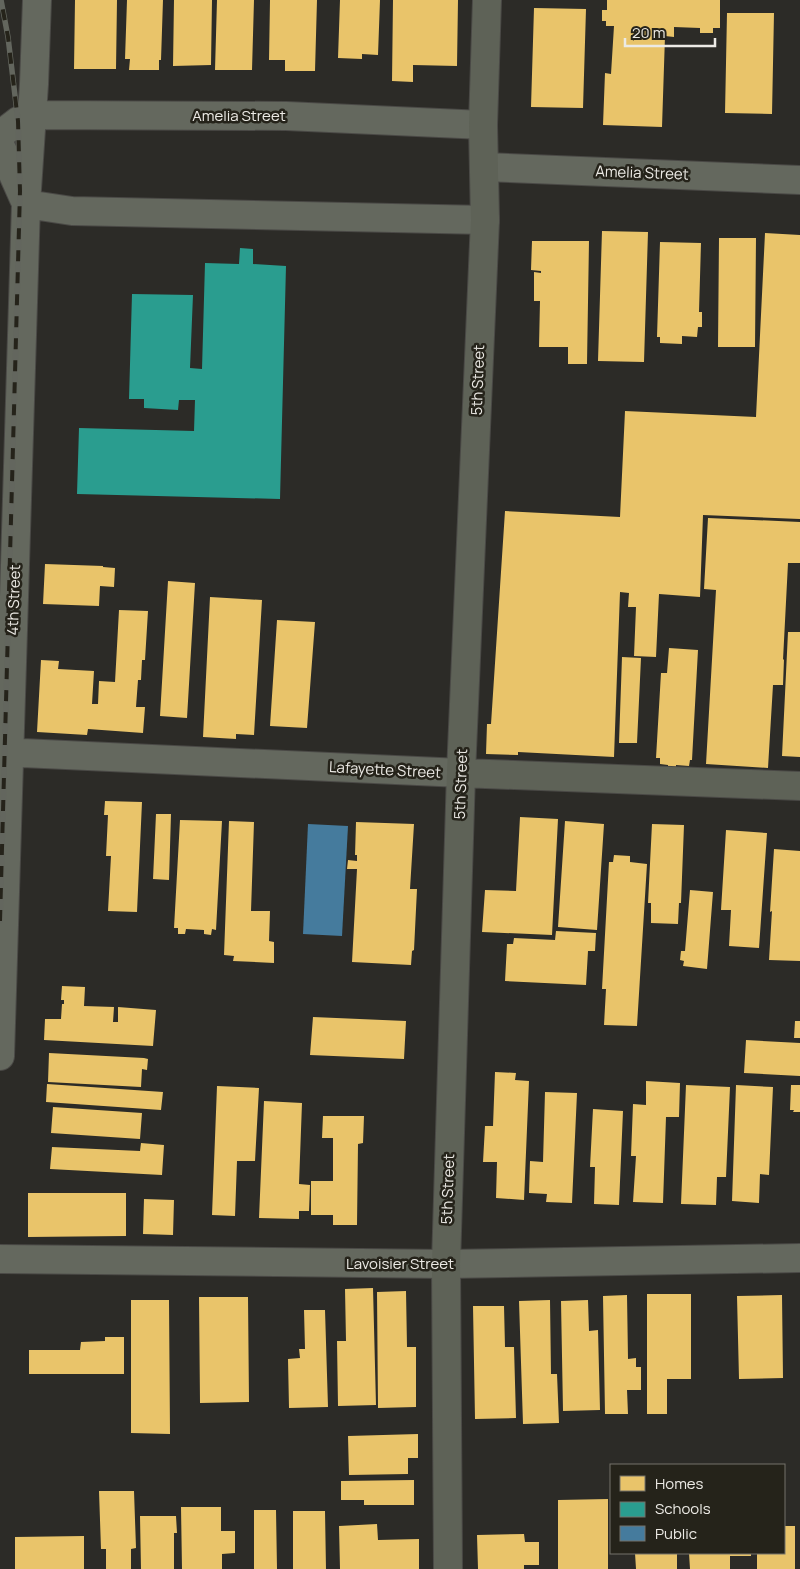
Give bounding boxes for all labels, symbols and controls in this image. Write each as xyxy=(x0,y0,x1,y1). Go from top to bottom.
scale bar xyxy=(625,15,715,47)
text: 20 m xyxy=(632,22,665,43)
street label: Amelia Street xyxy=(192,105,286,126)
street label: Amelia Street xyxy=(595,160,689,185)
street label: 5th Street xyxy=(466,344,489,416)
street label: 4th Street xyxy=(2,564,25,636)
street label: 5th Street xyxy=(449,748,472,820)
street label: Lafayette Street xyxy=(328,756,442,783)
street label: 5th Street xyxy=(436,1153,459,1225)
street label: Lavoisier Street xyxy=(346,1253,454,1274)
legend xyxy=(610,1464,785,1554)
text: Homes xyxy=(655,1473,704,1494)
text: Schools xyxy=(655,1498,711,1519)
text: Public xyxy=(655,1523,697,1544)

